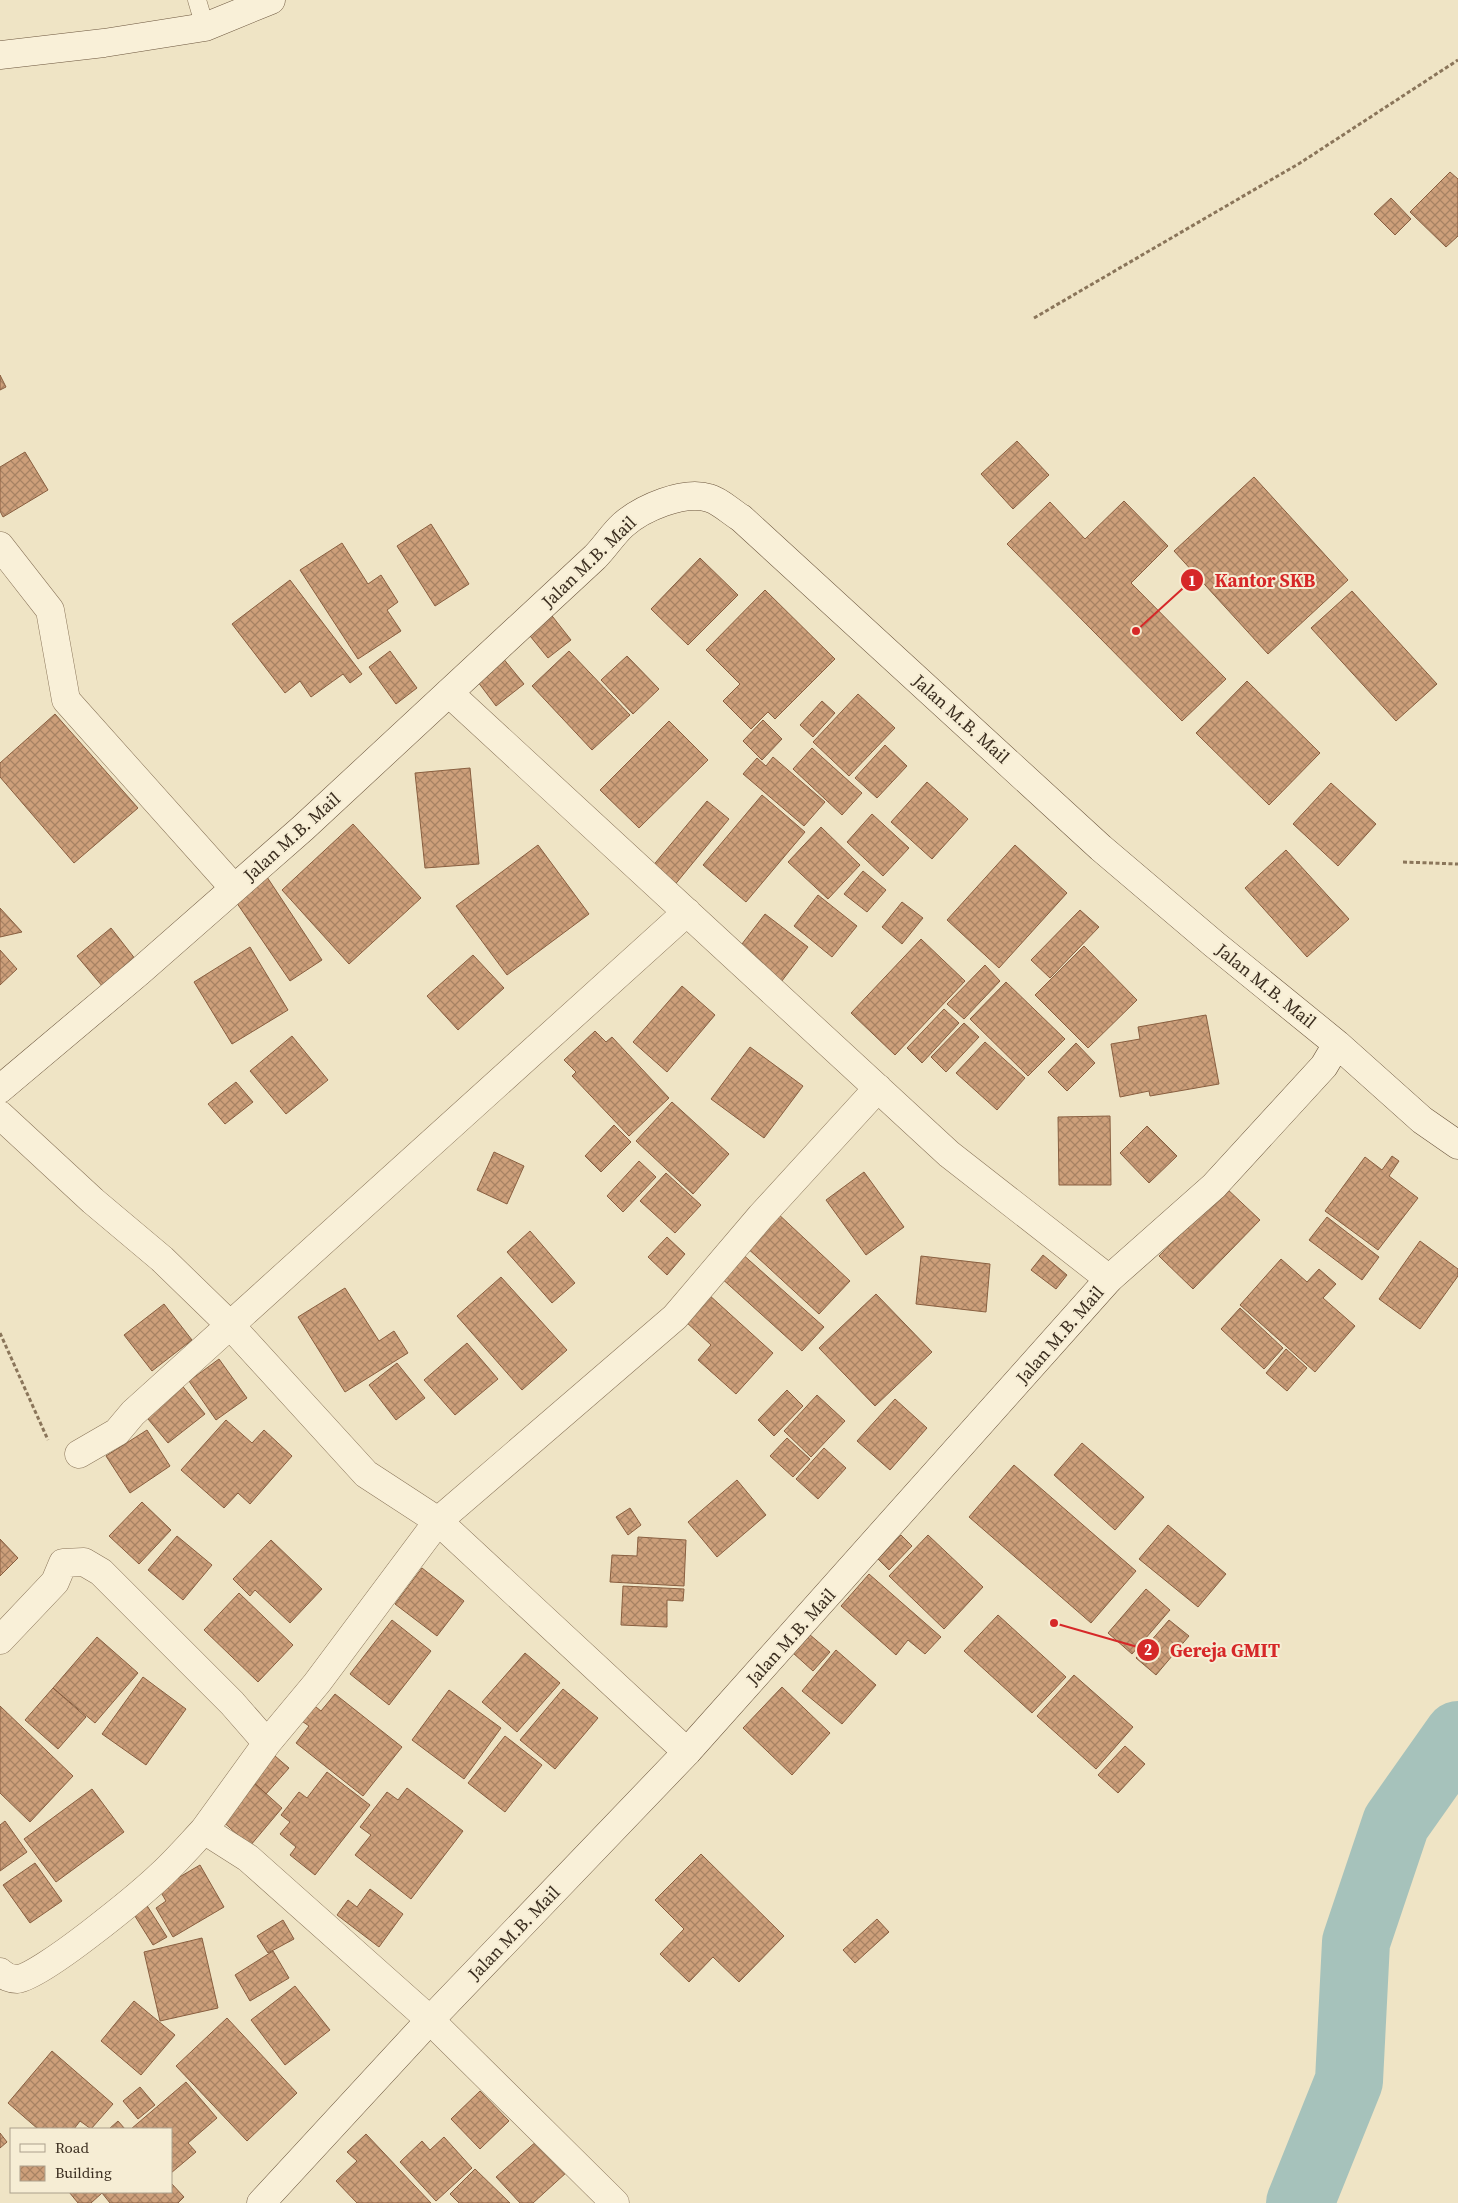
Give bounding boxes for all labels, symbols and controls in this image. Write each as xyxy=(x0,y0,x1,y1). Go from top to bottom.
street label: Jalan M.B. Mail xyxy=(535,510,641,614)
callout: Kantor SKB xyxy=(1180,563,1326,597)
text: Kantor SKB xyxy=(1215,567,1315,593)
text: 1 xyxy=(1188,570,1196,591)
street label: Jalan M.B. Mail xyxy=(907,668,1015,769)
street label: Jalan M.B. Mail xyxy=(237,786,346,888)
street label: Jalan M.B. Mail xyxy=(1210,937,1322,1034)
street label: Jalan M.B. Mail xyxy=(1009,1280,1109,1390)
street label: Jalan M.B. Mail xyxy=(740,1583,841,1691)
callout: Gereja GMIT xyxy=(1135,1633,1290,1667)
text: Gereja GMIT xyxy=(1170,1637,1280,1663)
text: 2 xyxy=(1144,1639,1152,1660)
street label: Jalan M.B. Mail xyxy=(461,1880,565,1986)
legend xyxy=(10,2128,172,2193)
text: Road xyxy=(55,2137,89,2158)
text: Building xyxy=(55,2162,112,2183)

